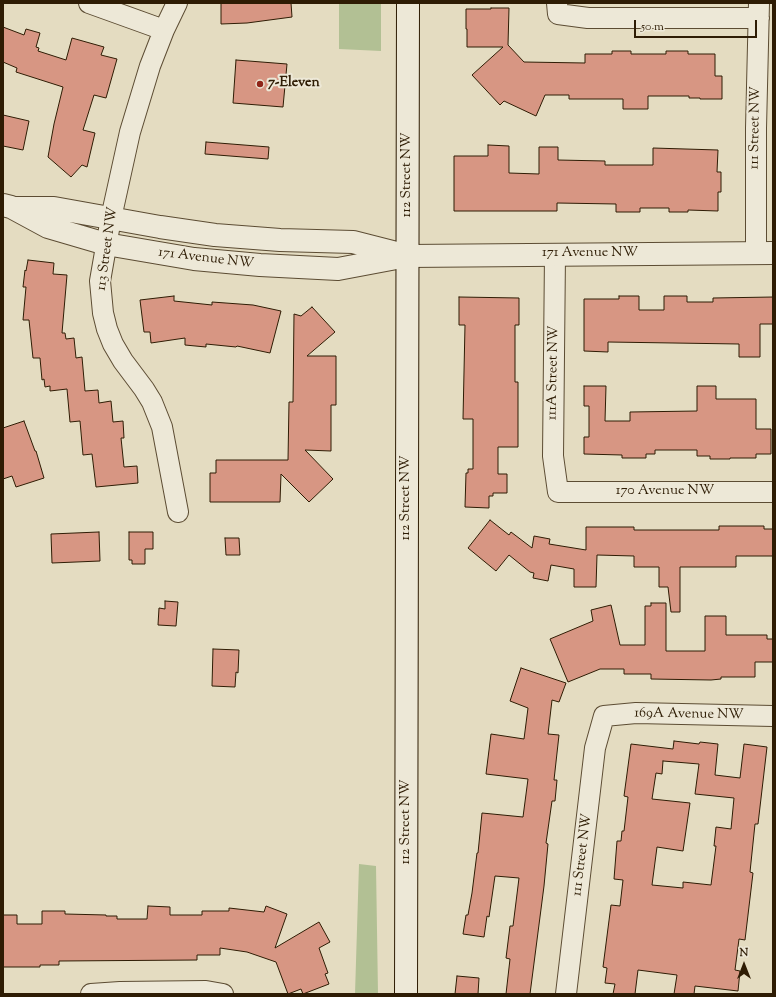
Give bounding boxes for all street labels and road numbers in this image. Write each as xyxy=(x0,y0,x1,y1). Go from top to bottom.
street label: 111 Street NW xyxy=(747,86,765,170)
street label: 112 Street NW xyxy=(400,133,416,217)
street label: 113 Street NW xyxy=(94,206,122,292)
street label: 171 Avenue NW xyxy=(157,245,255,273)
street label: 171 Avenue NW xyxy=(542,246,638,262)
street label: 111A Street NW xyxy=(545,326,563,420)
street label: 112 Street NW xyxy=(399,456,415,540)
street label: 170 Avenue NW xyxy=(616,484,714,500)
street label: 169A Avenue NW xyxy=(634,706,744,724)
street label: 112 Street NW xyxy=(399,780,415,864)
street label: 111 Street NW xyxy=(570,813,596,897)

